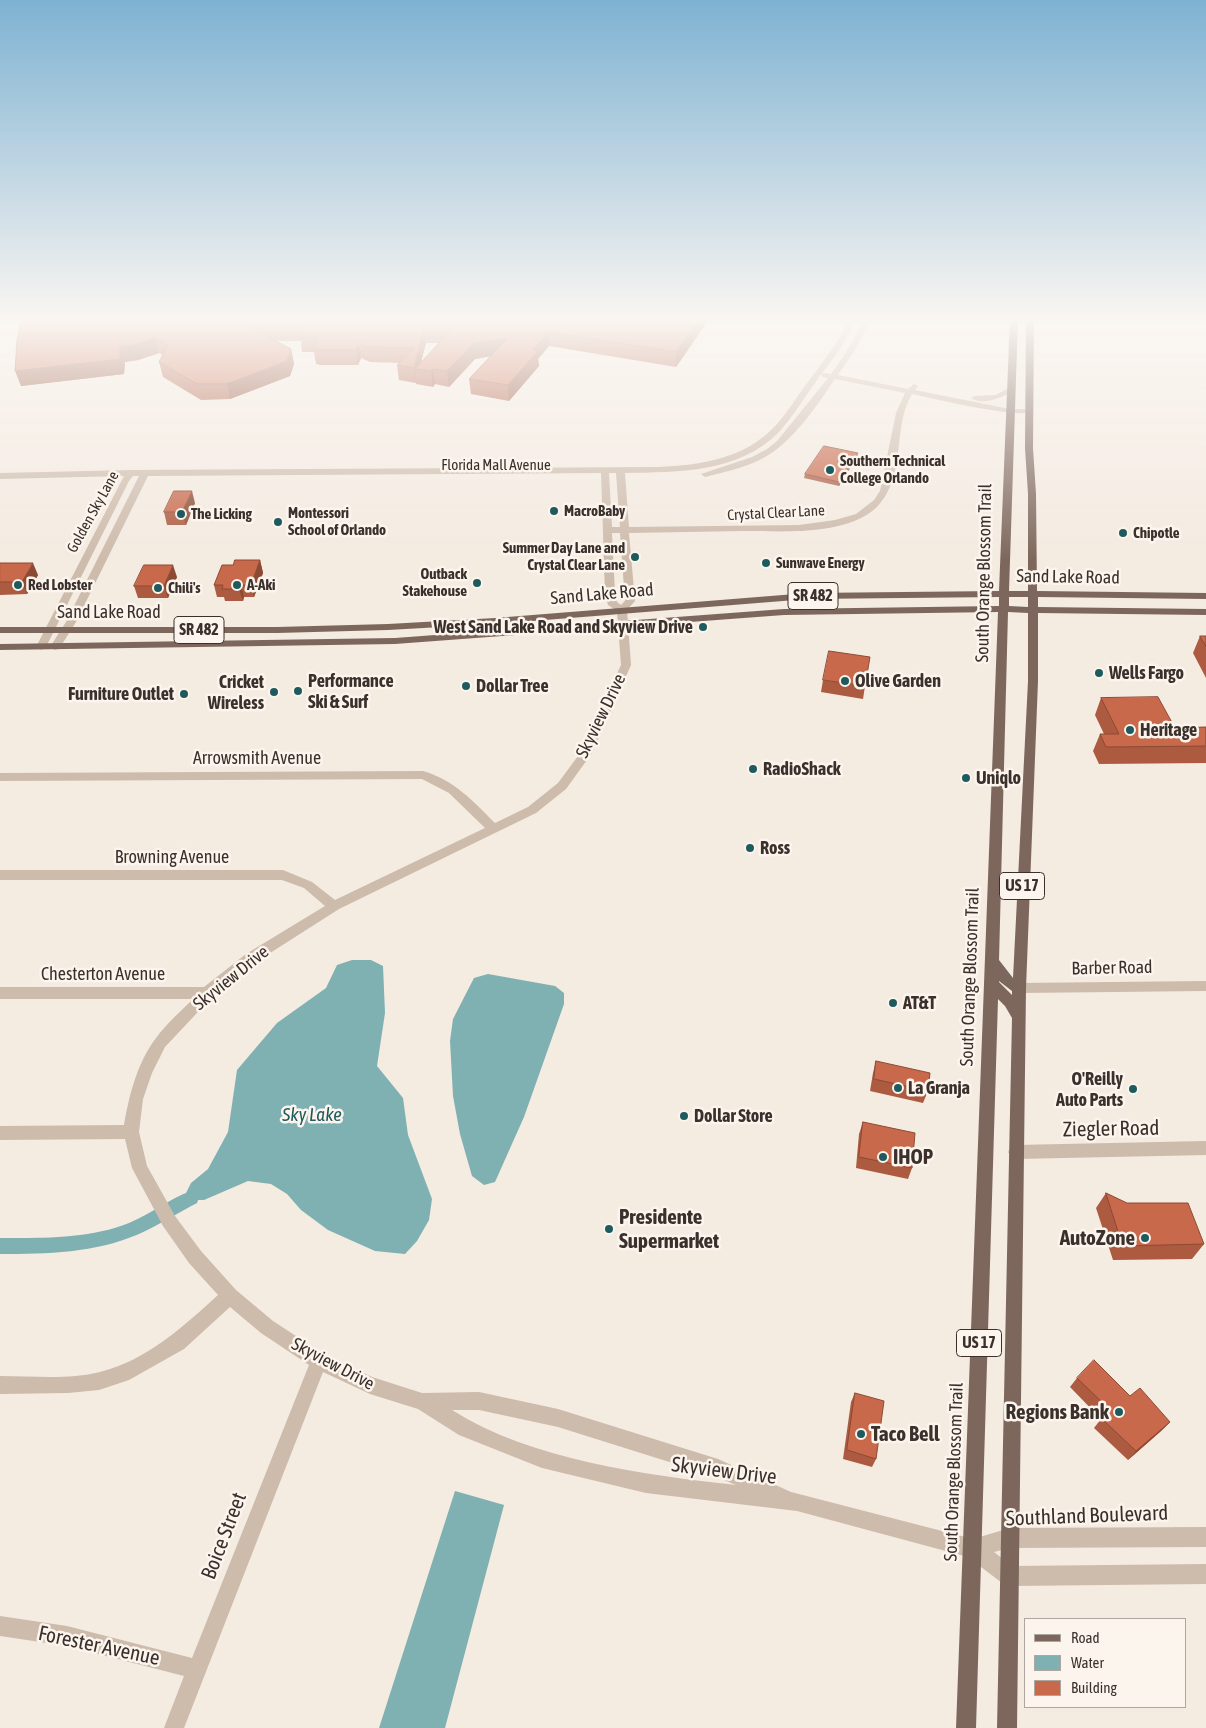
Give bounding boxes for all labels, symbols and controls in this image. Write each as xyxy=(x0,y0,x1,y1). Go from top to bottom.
place label: Southern Technical College Orlando xyxy=(840,452,945,487)
street label: Florida Mall Avenue xyxy=(441,456,551,474)
marker: Southern Technical College Orlando xyxy=(824,464,836,476)
street label: Golden Sky Lane xyxy=(63,468,123,556)
street label: South Orange Blossom Trail xyxy=(972,483,996,663)
street label: Crystal Clear Lane xyxy=(727,501,825,525)
place label: MacroBaby xyxy=(564,502,625,520)
place label: Montessori School of Orlando xyxy=(288,504,386,539)
place label: The Licking xyxy=(191,505,252,523)
marker: MacroBaby xyxy=(548,505,560,517)
marker: The Licking xyxy=(175,508,187,520)
marker: Montessori School of Orlando xyxy=(272,516,284,528)
place label: Chipotle xyxy=(1133,524,1180,542)
marker: Chipotle xyxy=(1117,527,1129,539)
place label: Summer Day Lane and Crystal Clear Lane xyxy=(503,539,625,574)
marker: Summer Day Lane and Crystal Clear Lane xyxy=(629,551,641,563)
place label: Sunwave Energy xyxy=(776,554,865,572)
marker: Sunwave Energy xyxy=(760,557,772,569)
place label: Outback Stakehouse xyxy=(403,565,467,600)
street label: Sand Lake Road xyxy=(1016,565,1120,589)
place label: Red Lobster xyxy=(28,576,92,594)
place label: A-Aki xyxy=(247,576,275,594)
marker: Outback Stakehouse xyxy=(471,577,483,589)
marker: Red Lobster xyxy=(12,579,24,591)
place label: Chili's xyxy=(168,579,201,597)
marker: A-Aki xyxy=(231,579,243,591)
street label: Sand Lake Road xyxy=(549,579,655,609)
marker: Chili's xyxy=(152,582,164,594)
road number: SR 482 xyxy=(788,582,838,610)
street label: Sand Lake Road xyxy=(57,601,161,623)
road number: SR 482 xyxy=(174,616,224,644)
place label: West Sand Lake Road and Skyview Drive xyxy=(434,616,693,638)
marker: West Sand Lake Road and Skyview Drive xyxy=(697,621,709,633)
place label: Wells Fargo xyxy=(1109,662,1184,684)
marker: Wells Fargo xyxy=(1093,667,1105,679)
place label: Performance Ski & Surf xyxy=(308,670,394,712)
place label: Olive Garden xyxy=(855,670,941,692)
place label: Cricket Wireless xyxy=(208,671,264,714)
street label: Skyview Drive xyxy=(571,671,631,761)
place label: Dollar Tree xyxy=(476,675,549,697)
marker: Olive Garden xyxy=(839,675,851,687)
marker: Dollar Tree xyxy=(460,680,472,692)
place label: Furniture Outlet xyxy=(68,683,174,705)
marker: Performance Ski & Surf xyxy=(292,685,304,697)
marker: Cricket Wireless xyxy=(268,686,280,698)
marker: Furniture Outlet xyxy=(178,688,190,700)
place label: Heritage xyxy=(1140,719,1197,741)
marker: Heritage xyxy=(1124,724,1136,736)
street label: Arrowsmith Avenue xyxy=(193,747,321,769)
place label: RadioShack xyxy=(763,758,841,780)
marker: RadioShack xyxy=(747,763,759,775)
place label: Uniqlo xyxy=(976,767,1021,789)
marker: Uniqlo xyxy=(960,772,972,784)
place label: Ross xyxy=(760,837,790,859)
marker: Ross xyxy=(744,842,756,854)
street label: Browning Avenue xyxy=(115,846,229,868)
road number: US 17 xyxy=(1000,872,1044,899)
street label: South Orange Blossom Trail xyxy=(956,887,984,1067)
street label: Skyview Drive xyxy=(189,941,273,1015)
street label: Barber Road xyxy=(1071,956,1153,980)
street label: Chesterton Avenue xyxy=(41,963,165,985)
place label: AT&T xyxy=(903,992,936,1014)
marker: AT&T xyxy=(887,997,899,1009)
place label: O'Reilly Auto Parts xyxy=(1056,1068,1123,1110)
place label: La Granja xyxy=(908,1077,970,1099)
marker: La Granja xyxy=(892,1082,904,1094)
marker: O'Reilly Auto Parts xyxy=(1127,1083,1139,1095)
water label: Sky Lake xyxy=(282,1104,342,1126)
place label: Dollar Store xyxy=(694,1105,773,1127)
marker: Dollar Store xyxy=(678,1110,690,1122)
street label: Ziegler Road xyxy=(1062,1116,1160,1142)
place label: IHOP xyxy=(893,1144,933,1170)
marker: IHOP xyxy=(877,1151,889,1163)
place label: Presidente Supermarket xyxy=(619,1204,719,1254)
marker: Presidente Supermarket xyxy=(603,1223,615,1235)
place label: AutoZone xyxy=(1060,1225,1135,1251)
marker: AutoZone xyxy=(1139,1232,1151,1244)
road number: US 17 xyxy=(956,1330,1002,1356)
street label: Skyview Drive xyxy=(288,1333,378,1395)
street label: South Orange Blossom Trail xyxy=(940,1382,968,1562)
place label: Regions Bank xyxy=(1006,1399,1109,1425)
marker: Regions Bank xyxy=(1113,1406,1125,1418)
place label: Taco Bell xyxy=(871,1421,940,1447)
marker: Taco Bell xyxy=(855,1428,867,1440)
street label: Skyview Drive xyxy=(670,1452,778,1490)
street label: Boice Street xyxy=(196,1489,252,1583)
street label: Southland Boulevard xyxy=(1005,1501,1169,1531)
legend xyxy=(1024,1618,1186,1708)
street label: Forester Avenue xyxy=(36,1621,162,1671)
text: Road xyxy=(1071,1629,1100,1646)
text: Water xyxy=(1071,1654,1104,1671)
text: Building xyxy=(1071,1679,1117,1696)

